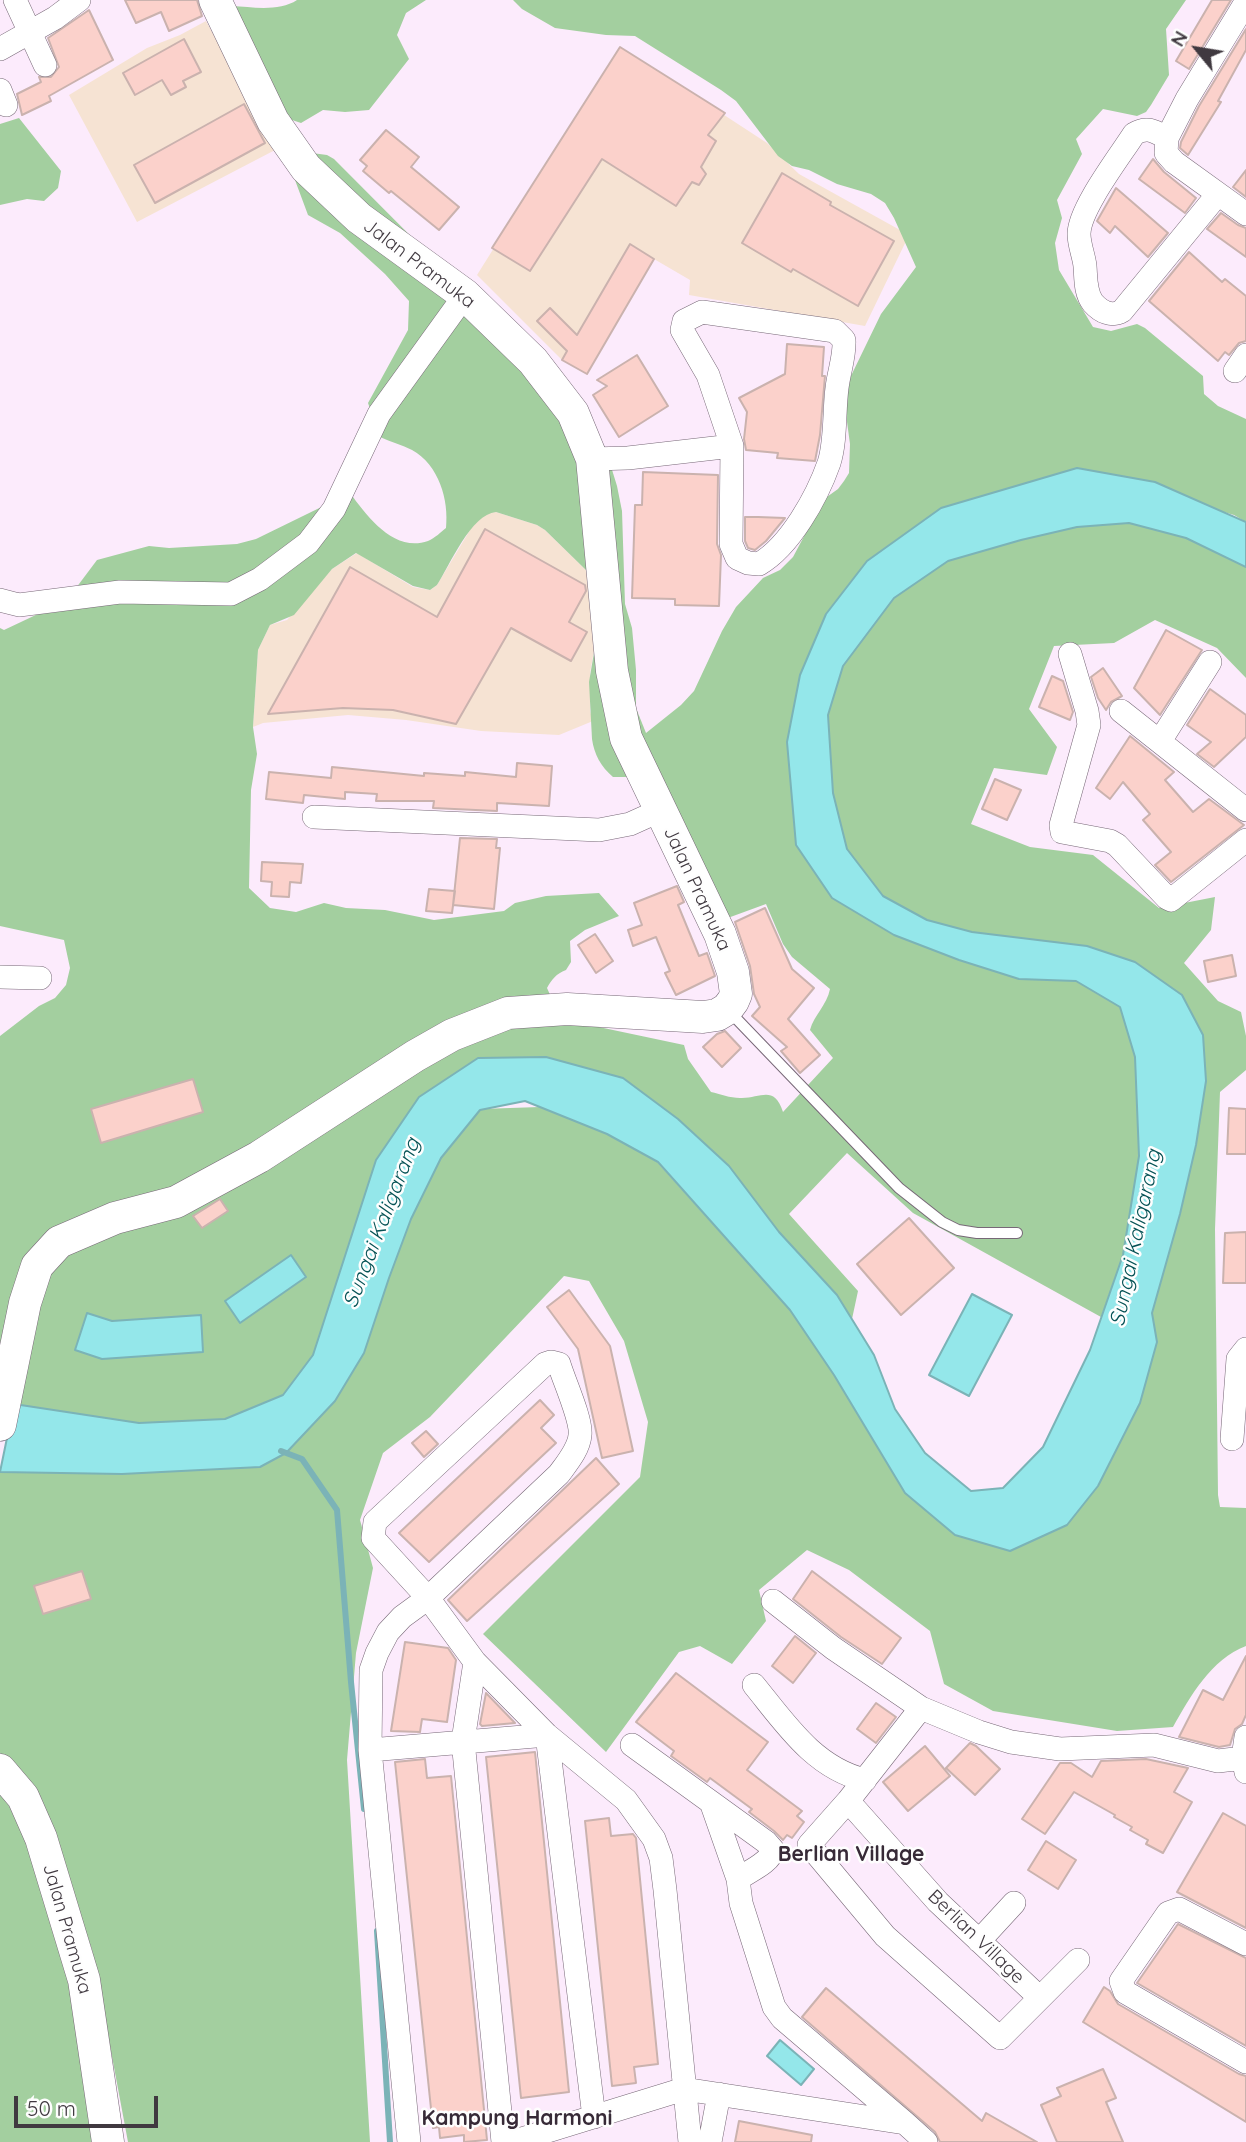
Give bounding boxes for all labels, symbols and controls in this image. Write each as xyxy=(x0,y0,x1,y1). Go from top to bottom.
north arrow xyxy=(1162,14,1232,84)
text: N xyxy=(1165,26,1193,51)
street label: Jalan Pramuka xyxy=(359,215,479,313)
street label: Jalan Pramuka xyxy=(658,823,736,955)
water label: Sungai Kaligarang xyxy=(338,1135,426,1311)
water label: Sungai Kaligarang xyxy=(1105,1148,1167,1328)
district label: Berlian Village xyxy=(778,1842,924,1868)
street label: Jalan Pramuka xyxy=(38,1861,96,1997)
street label: Berlian Village xyxy=(923,1885,1029,1989)
scale bar xyxy=(18,2082,161,2126)
text: 50 m xyxy=(27,2095,76,2121)
district label: Kampung Harmoni xyxy=(422,2106,612,2132)

